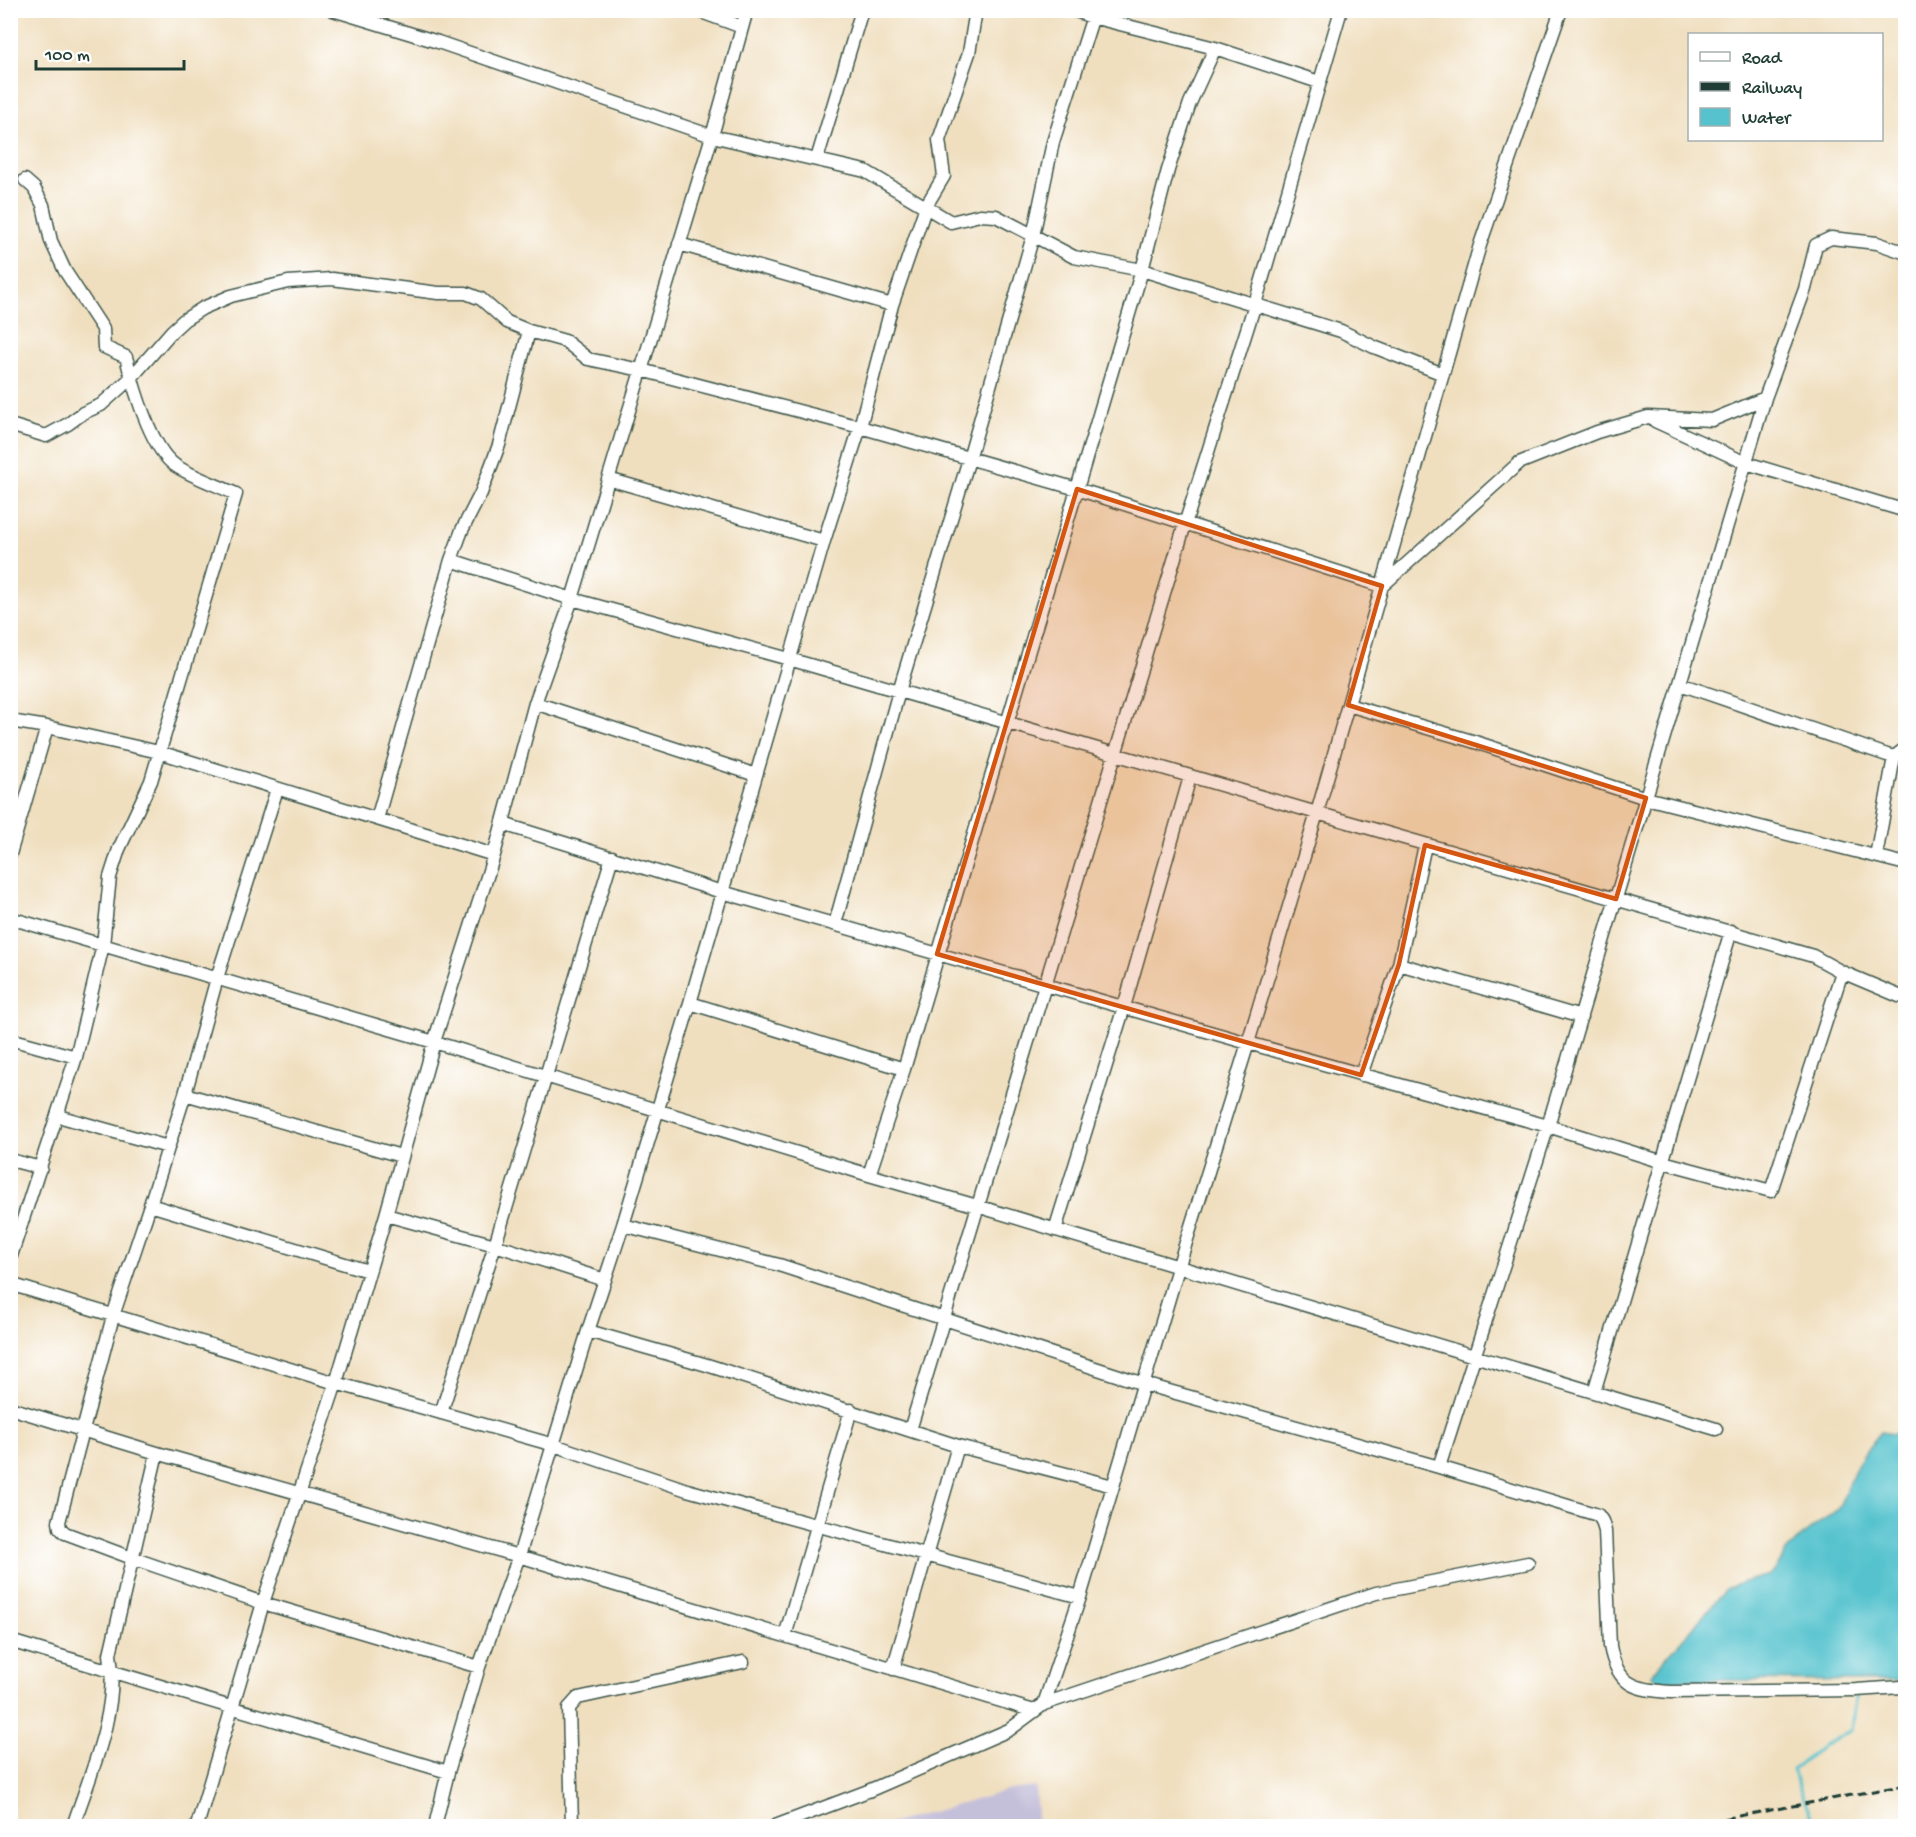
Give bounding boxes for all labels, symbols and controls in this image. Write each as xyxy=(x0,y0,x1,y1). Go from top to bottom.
scale bar xyxy=(36,33,184,71)
legend xyxy=(1688,33,1883,141)
text: 100 m xyxy=(44,46,90,67)
text: Road xyxy=(1742,49,1783,70)
text: Railway xyxy=(1742,79,1802,100)
text: Water xyxy=(1742,109,1792,130)

